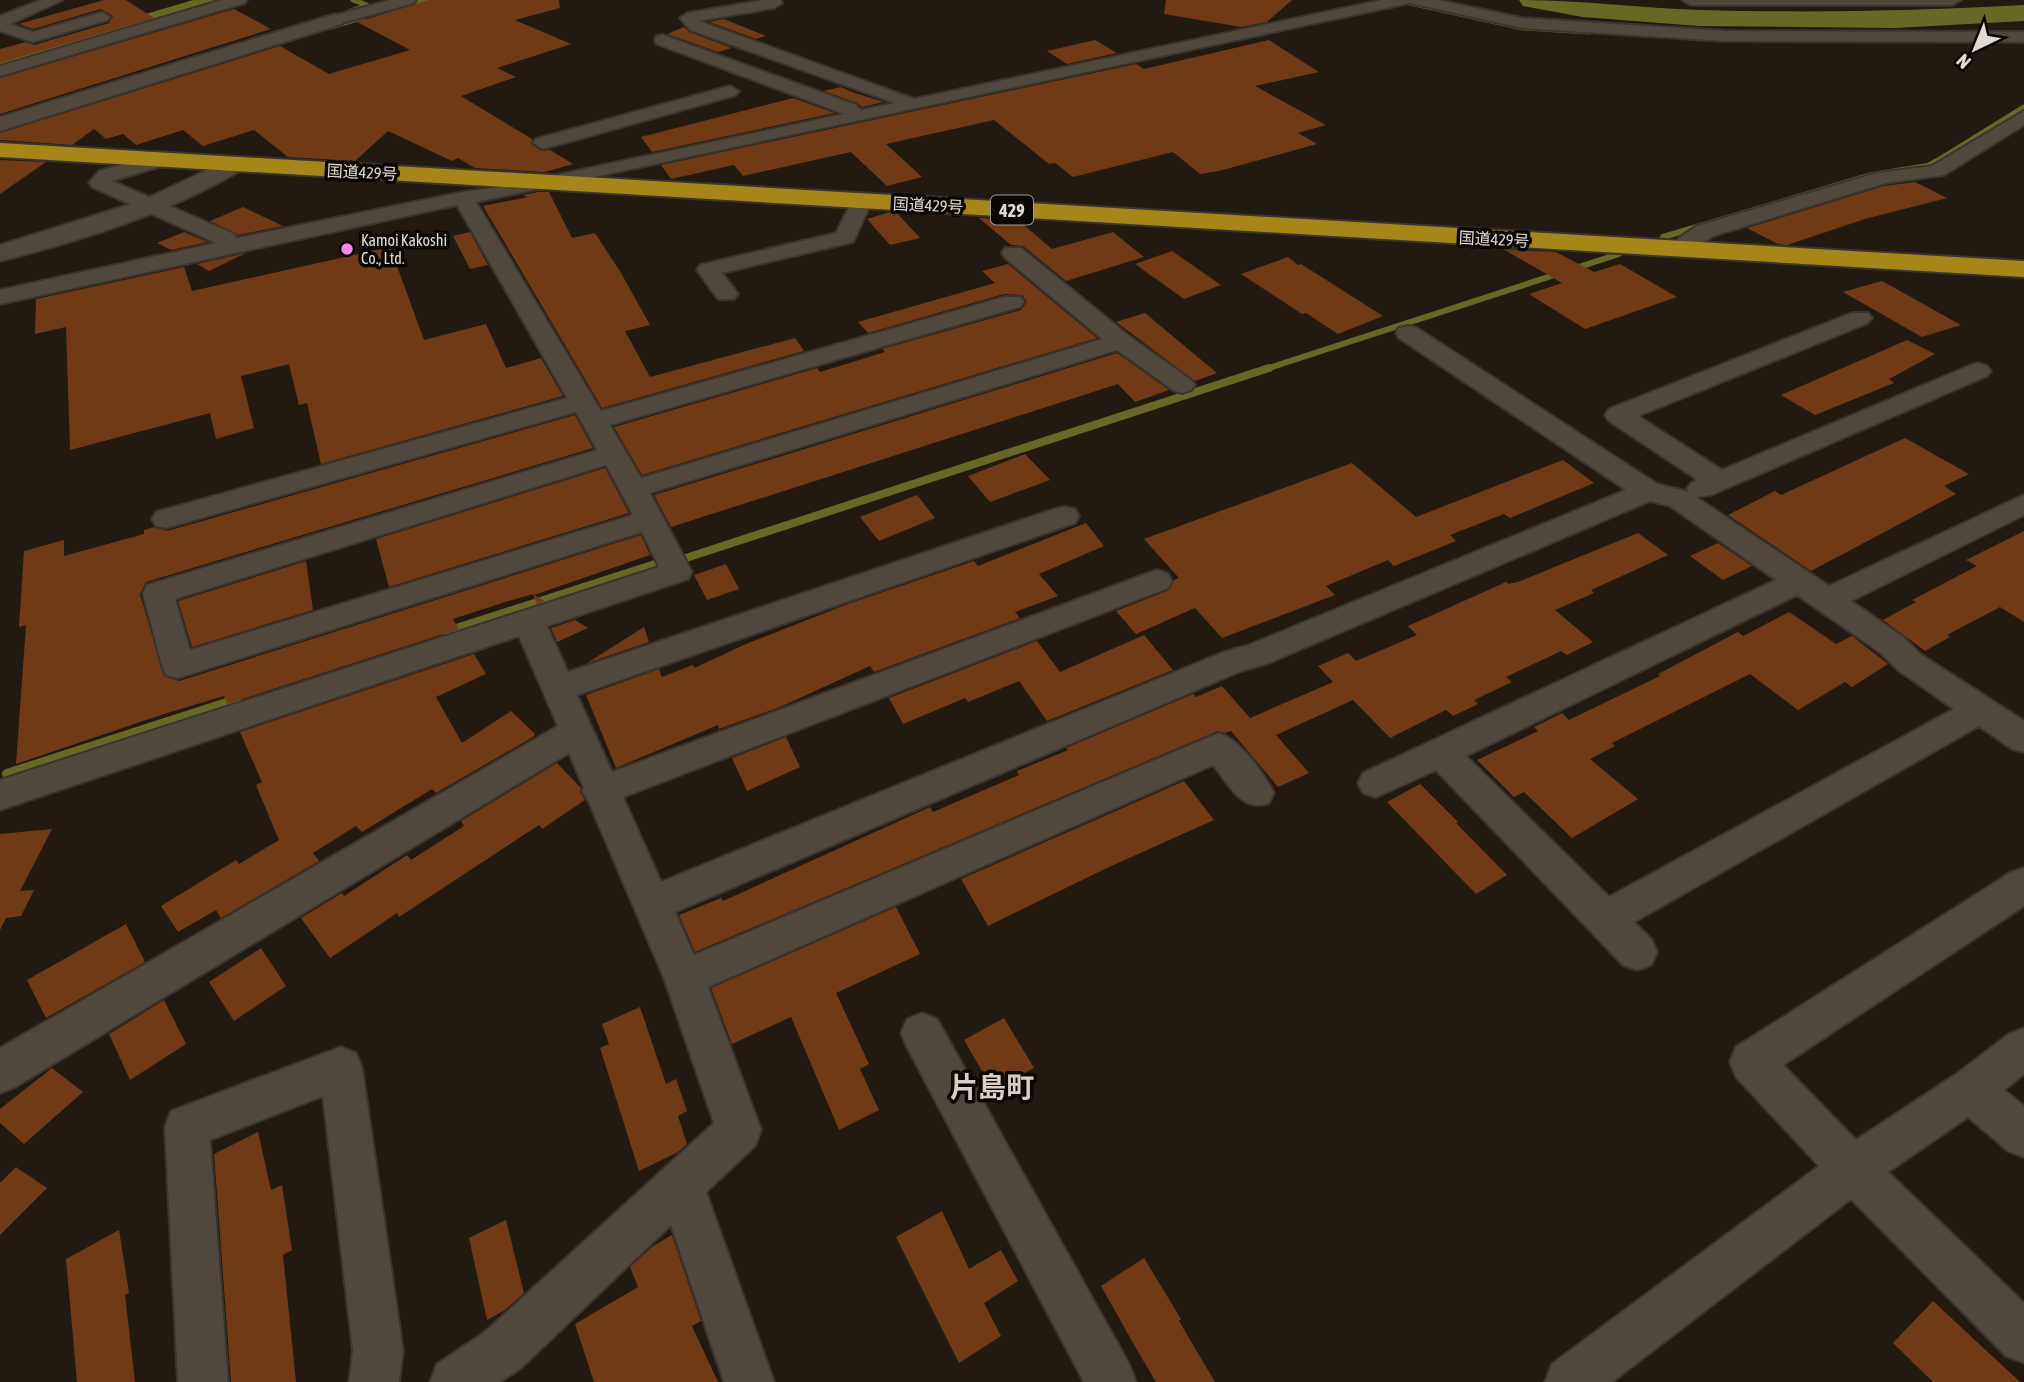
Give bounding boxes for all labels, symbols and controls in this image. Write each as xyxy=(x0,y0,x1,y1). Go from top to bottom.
north arrow xyxy=(1940,14,2010,84)
text: N xyxy=(1952,50,1975,73)
street label: 国道429号 xyxy=(326,161,398,183)
street label: 国道429号 xyxy=(892,194,964,216)
road number: 429 xyxy=(991,196,1033,224)
street label: 国道429号 xyxy=(1458,228,1530,250)
place label: Kamoi Kakoshi Co., Ltd. xyxy=(361,231,447,267)
marker: Kamoi Kakoshi Co., Ltd. xyxy=(339,241,355,257)
district label: 片島町 xyxy=(950,1071,1034,1103)

